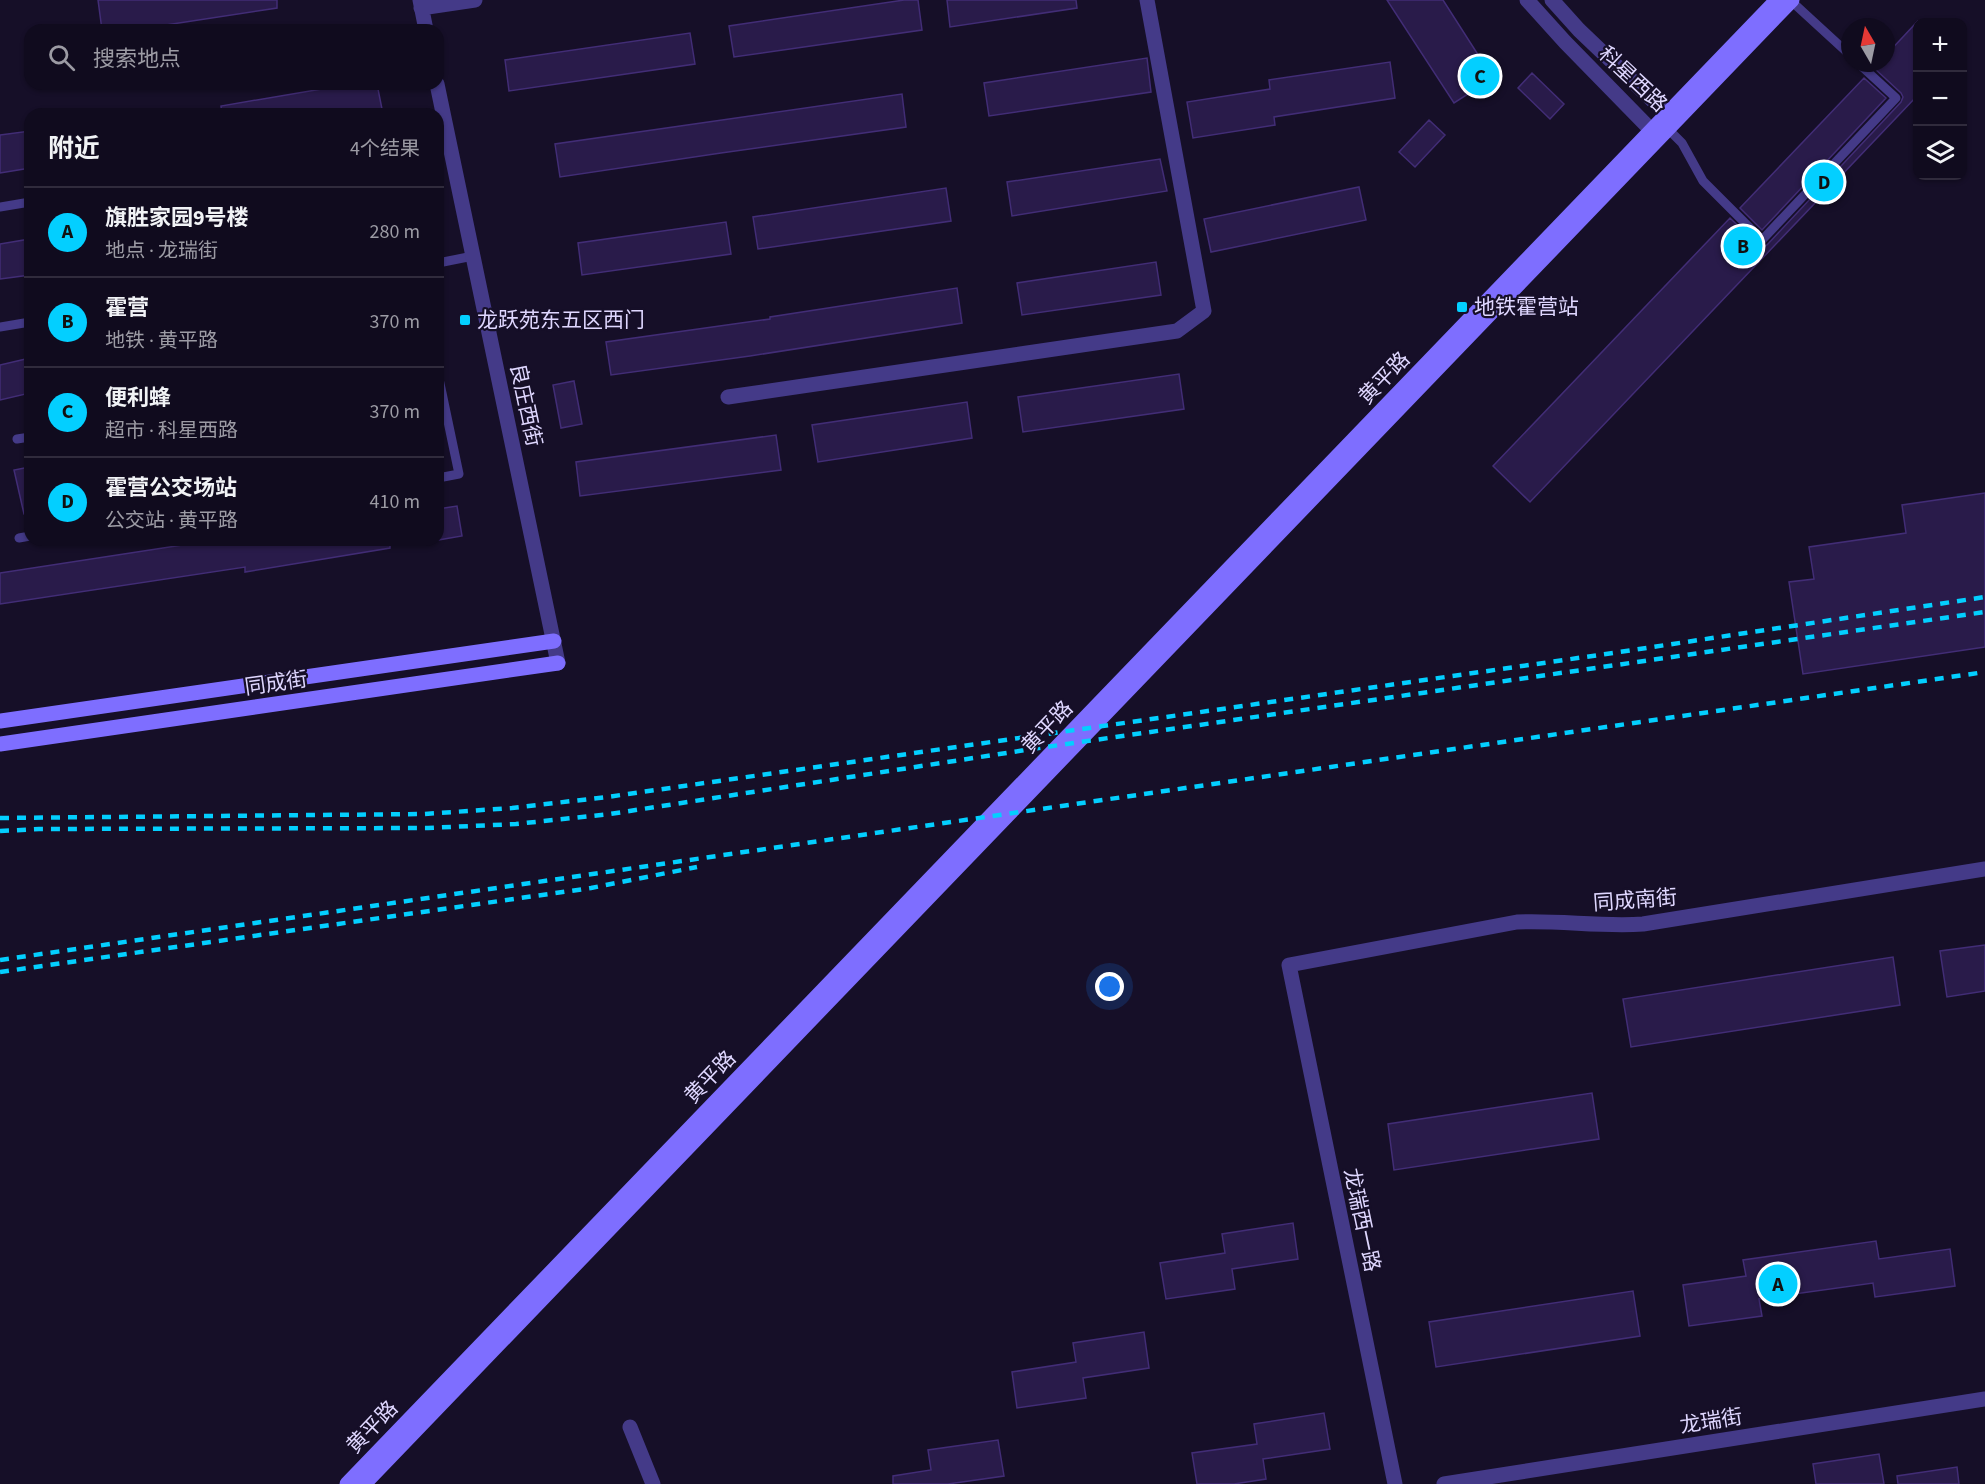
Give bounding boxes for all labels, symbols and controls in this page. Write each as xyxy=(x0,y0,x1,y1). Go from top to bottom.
north arrow xyxy=(1841,18,1895,72)
map controls xyxy=(1913,18,1967,180)
button: + xyxy=(1913,18,1967,72)
search box xyxy=(24,24,444,90)
street label: 科星西路 xyxy=(1592,39,1674,119)
icon: search xyxy=(45,41,78,74)
text: 搜索地点 xyxy=(93,43,181,75)
pin: C xyxy=(1460,54,1500,98)
button: − xyxy=(1913,72,1967,126)
button: layers xyxy=(1913,126,1967,180)
text: 附近 xyxy=(48,130,100,167)
text: 4个结果 xyxy=(350,135,420,163)
pin: D xyxy=(1804,160,1844,204)
text: 旗胜家园9号楼 xyxy=(105,202,249,234)
text: A xyxy=(62,218,73,246)
text: 280 m xyxy=(370,218,420,246)
pin: B xyxy=(1724,224,1762,268)
text: 地点 · 龙瑞街 xyxy=(105,237,218,265)
text: 霍营 xyxy=(105,292,149,324)
place label: 地铁霍营站 xyxy=(1474,292,1579,322)
marker: 地铁霍营站 xyxy=(1455,300,1469,314)
place label: 龙跃苑东五区西门 xyxy=(477,305,645,335)
text: B xyxy=(61,308,74,336)
text: 370 m xyxy=(370,308,420,336)
marker: 龙跃苑东五区西门 xyxy=(458,313,472,327)
text: 地铁 · 黄平路 xyxy=(105,327,218,355)
street label: 黄平路 xyxy=(1351,345,1417,411)
street label: 良庄西街 xyxy=(503,361,549,449)
text: 便利蜂 xyxy=(105,382,171,414)
text: C xyxy=(62,398,73,426)
text: 370 m xyxy=(370,398,420,426)
text: 超市 · 科星西路 xyxy=(105,417,238,445)
text: 霍营公交场站 xyxy=(105,472,237,504)
text: D xyxy=(61,488,74,516)
text: 410 m xyxy=(370,488,420,516)
text: 公交站 · 黄平路 xyxy=(105,507,238,535)
street label: 同成街 xyxy=(243,664,309,702)
street label: 黄平路 xyxy=(1014,694,1080,760)
street label: 同成南街 xyxy=(1592,882,1678,918)
your location xyxy=(1095,972,1124,1001)
street label: 黄平路 xyxy=(677,1044,743,1110)
street label: 龙瑞西一路 xyxy=(1336,1166,1388,1274)
pin: A xyxy=(1758,1262,1798,1306)
street label: 黄平路 xyxy=(339,1394,405,1460)
street label: 龙瑞街 xyxy=(1678,1401,1744,1441)

